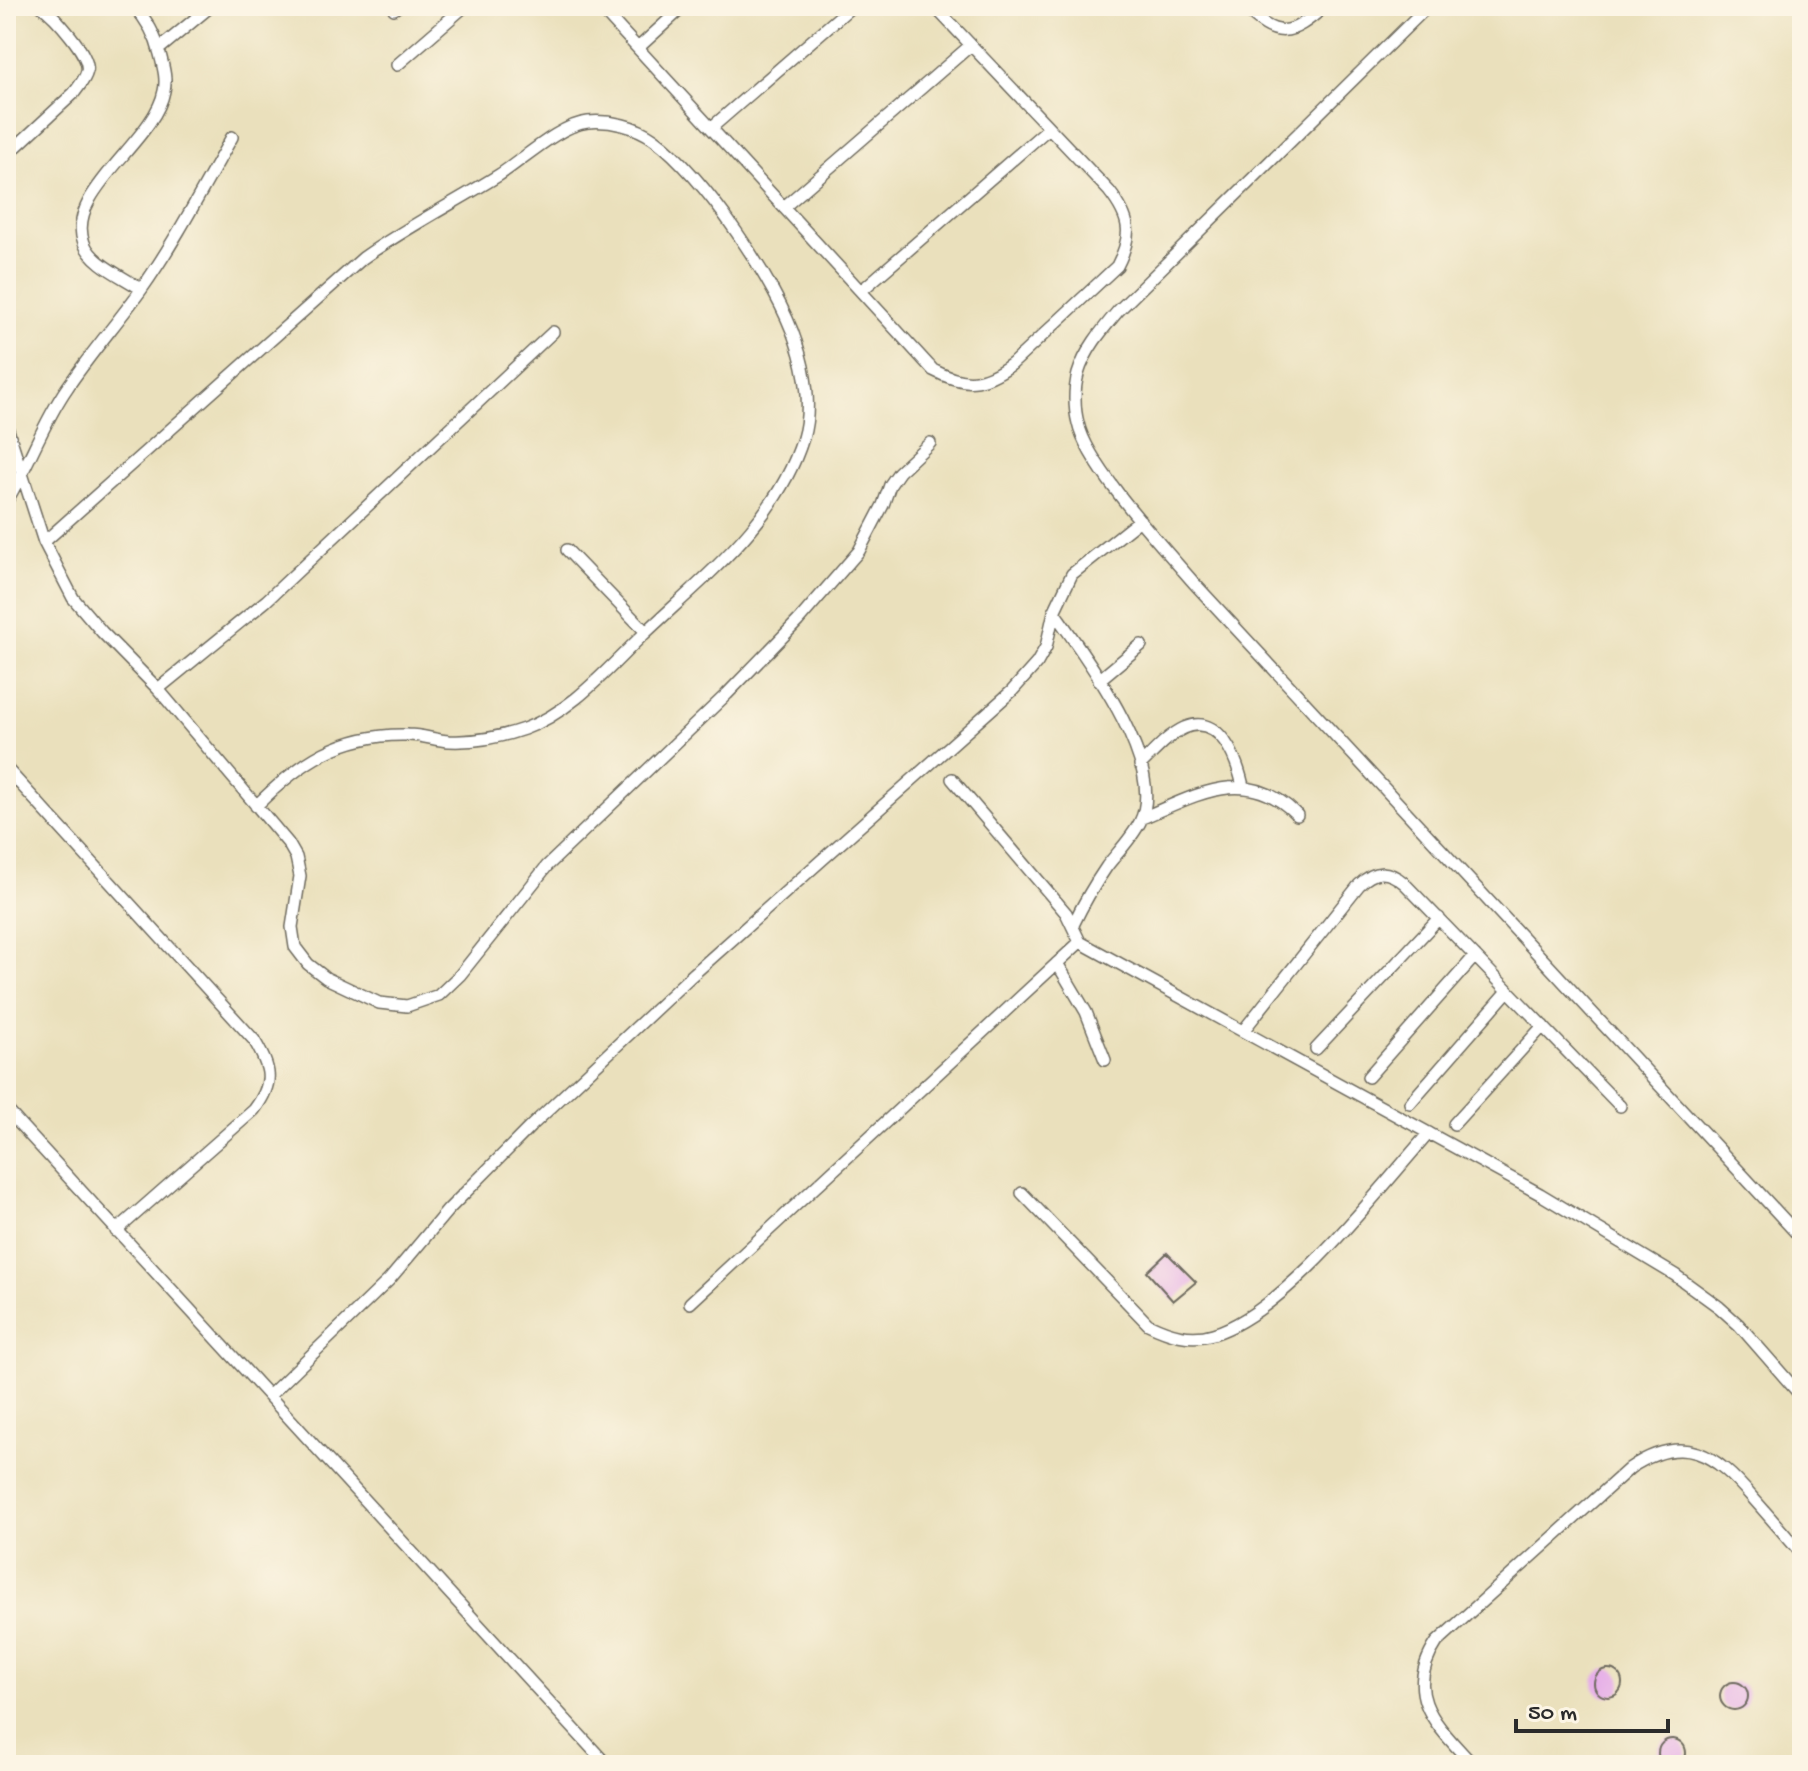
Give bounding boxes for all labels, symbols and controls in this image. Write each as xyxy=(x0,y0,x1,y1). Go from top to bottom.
scale bar xyxy=(1516,1683,1668,1733)
text: 50 m xyxy=(1528,1700,1577,1729)

